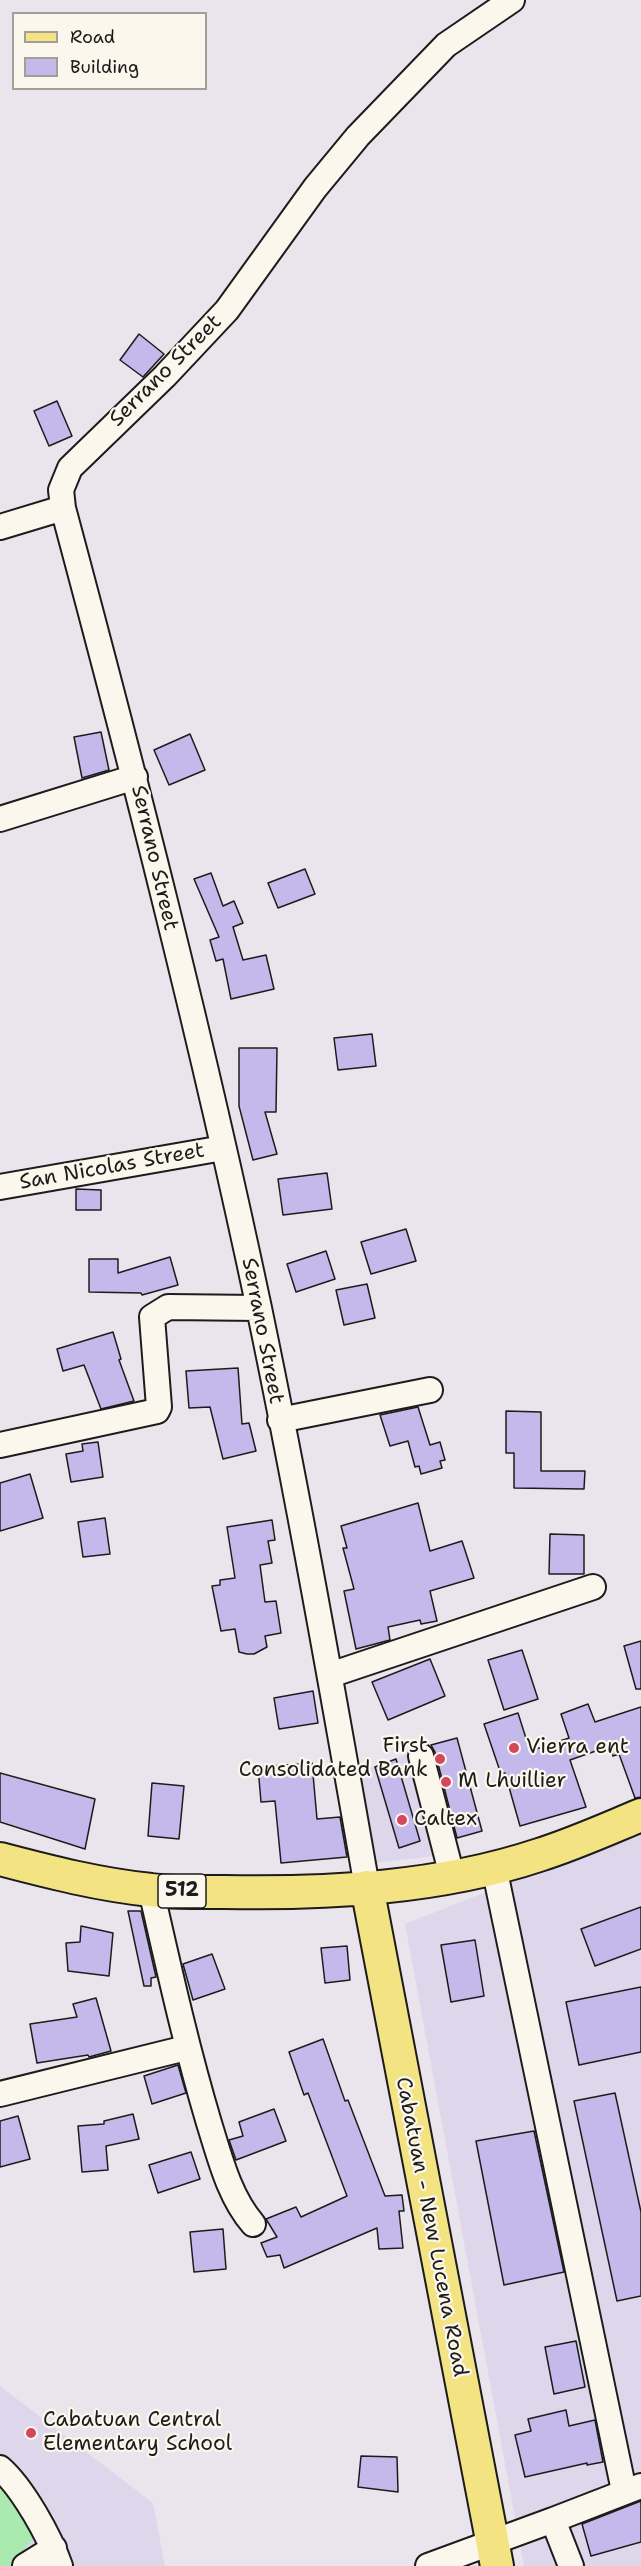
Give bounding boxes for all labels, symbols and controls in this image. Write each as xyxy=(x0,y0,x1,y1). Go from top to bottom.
legend xyxy=(12,12,207,90)
text: Road xyxy=(70,25,115,49)
text: Building xyxy=(70,55,139,79)
street label: Serrano Street xyxy=(105,310,227,432)
street label: Serrano Street xyxy=(125,783,183,933)
street label: San Nicolas Street xyxy=(18,1138,206,1196)
street label: Serrano Street xyxy=(236,1256,288,1406)
place label: First Consolidated Bank xyxy=(239,1734,428,1784)
place label: Vierra ent xyxy=(526,1735,629,1761)
marker: Vierra ent xyxy=(507,1741,521,1755)
marker: First Consolidated Bank xyxy=(433,1752,447,1766)
place label: M Lhuillier xyxy=(458,1769,566,1795)
marker: M Lhuillier xyxy=(439,1775,453,1789)
place label: Caltex xyxy=(414,1807,477,1833)
marker: Caltex xyxy=(395,1813,409,1827)
road number: 512 xyxy=(158,1874,206,1908)
street label: Cabatuan - New Lucena Road xyxy=(390,2075,472,2379)
place label: Cabatuan Central Elementary School xyxy=(43,2408,232,2458)
marker: Cabatuan Central Elementary School xyxy=(24,2426,38,2440)

